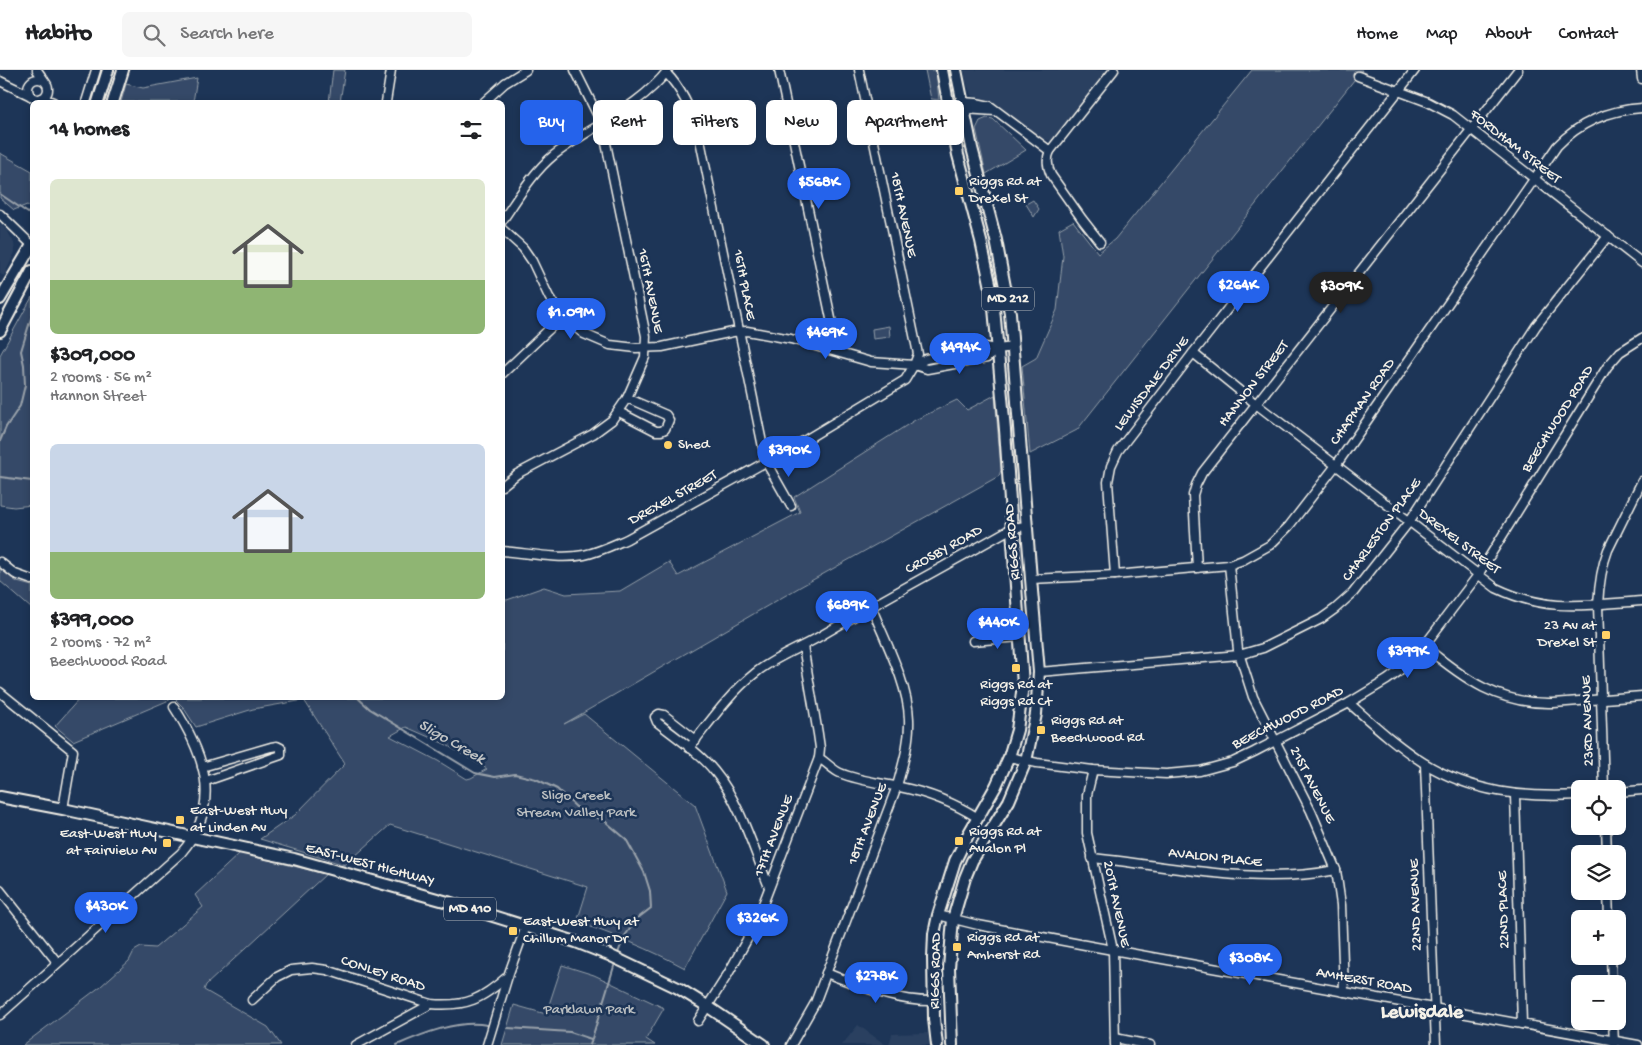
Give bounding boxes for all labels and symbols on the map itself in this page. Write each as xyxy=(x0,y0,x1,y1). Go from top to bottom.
street label: FORDHAM STREET xyxy=(1465,105,1565,189)
pin: $568K xyxy=(784,168,854,210)
street label: 18TH AVENUE xyxy=(885,170,921,260)
place label: Riggs Rd at Drexel St xyxy=(968,173,1043,208)
marker: Riggs Rd at Drexel St xyxy=(953,185,965,197)
street label: 16TH AVENUE xyxy=(633,246,667,336)
street label: 16TH PLACE xyxy=(728,247,760,323)
pin: $264K xyxy=(1203,270,1273,313)
pin: $309K xyxy=(1306,272,1376,314)
road number: MD 212 xyxy=(982,288,1034,310)
pin: $1.09M xyxy=(530,298,612,340)
pin: $469K xyxy=(791,318,861,360)
pin: $494K xyxy=(925,332,995,375)
street label: LEWISDALE DRIVE xyxy=(1110,333,1194,435)
street label: HANNON STREET xyxy=(1215,336,1294,431)
street label: CHAPMAN ROAD xyxy=(1326,355,1400,449)
street label: BEECHWOOD ROAD xyxy=(1517,362,1598,477)
place label: Shed xyxy=(678,436,711,454)
pin: $390K xyxy=(754,436,824,478)
marker: Shed xyxy=(662,439,674,451)
street label: DREXEL STREET xyxy=(625,466,721,530)
street label: CHARLESTON PLACE xyxy=(1338,474,1426,585)
street label: RIGGS ROAD xyxy=(1001,503,1025,581)
street label: DREXEL STREET xyxy=(1414,505,1505,580)
street label: CROSBY ROAD xyxy=(902,521,986,579)
pin: $689K xyxy=(812,590,882,633)
pin: $440K xyxy=(963,608,1033,650)
place label: 23 Av at Drexel St xyxy=(1537,617,1598,652)
marker: 23 Av at Drexel St xyxy=(1600,629,1612,641)
pin: $399K xyxy=(1373,636,1443,679)
marker: Riggs Rd at Riggs Rd Ct xyxy=(1010,662,1022,674)
street label: 23RD AVENUE xyxy=(1577,675,1599,767)
place label: Riggs Rd at Riggs Rd Ct xyxy=(980,676,1054,711)
street label: BEECHWOOD ROAD xyxy=(1228,682,1347,754)
place label: Riggs Rd at Beechwood Rd xyxy=(1050,712,1145,747)
water label: Sligo Creek xyxy=(414,716,489,771)
marker: Riggs Rd at Beechwood Rd xyxy=(1035,724,1047,736)
street label: 21ST AVENUE xyxy=(1285,743,1339,827)
street label: 18TH AVENUE xyxy=(844,780,892,869)
park label: Sligo Creek Stream Valley Park xyxy=(516,787,637,822)
street label: 17TH AVENUE xyxy=(750,792,798,880)
place label: East-West Hwy at Linden Av xyxy=(190,802,288,837)
marker: East-West Hwy at Linden Av xyxy=(174,814,186,826)
place label: Riggs Rd at Avalon Pl xyxy=(969,823,1043,858)
place label: East-West Hwy at Fairview Av xyxy=(60,825,158,860)
marker: Riggs Rd at Avalon Pl xyxy=(953,835,965,847)
marker: East-West Hwy at Fairview Av xyxy=(161,837,173,849)
street label: EAST-WEST HIGHWAY xyxy=(304,839,436,891)
street label: AVALON PLACE xyxy=(1167,844,1263,872)
street label: 22ND AVENUE xyxy=(1405,858,1427,951)
street label: 20TH AVENUE xyxy=(1098,859,1134,950)
street label: 22ND PLACE xyxy=(1494,870,1514,949)
pin: $430K xyxy=(71,892,141,934)
road number: MD 410 xyxy=(444,898,496,921)
pin: $326K xyxy=(722,904,792,946)
place label: East-West Hwy at Chillum Manor Dr xyxy=(523,913,640,948)
marker: East-West Hwy at Chillum Manor Dr xyxy=(507,925,519,937)
place label: Riggs Rd at Amherst Rd xyxy=(967,929,1041,964)
street label: RIGGS ROAD xyxy=(926,932,946,1009)
marker: Riggs Rd at Amherst Rd xyxy=(951,941,963,953)
pin: $308K xyxy=(1215,944,1285,986)
street label: CONLEY ROAD xyxy=(338,952,428,996)
pin: $278K xyxy=(841,962,911,1004)
street label: AMHERST ROAD xyxy=(1315,964,1413,998)
park label: Parklawn Park xyxy=(542,1001,636,1019)
district label: Lewisdale xyxy=(1381,1002,1464,1025)

